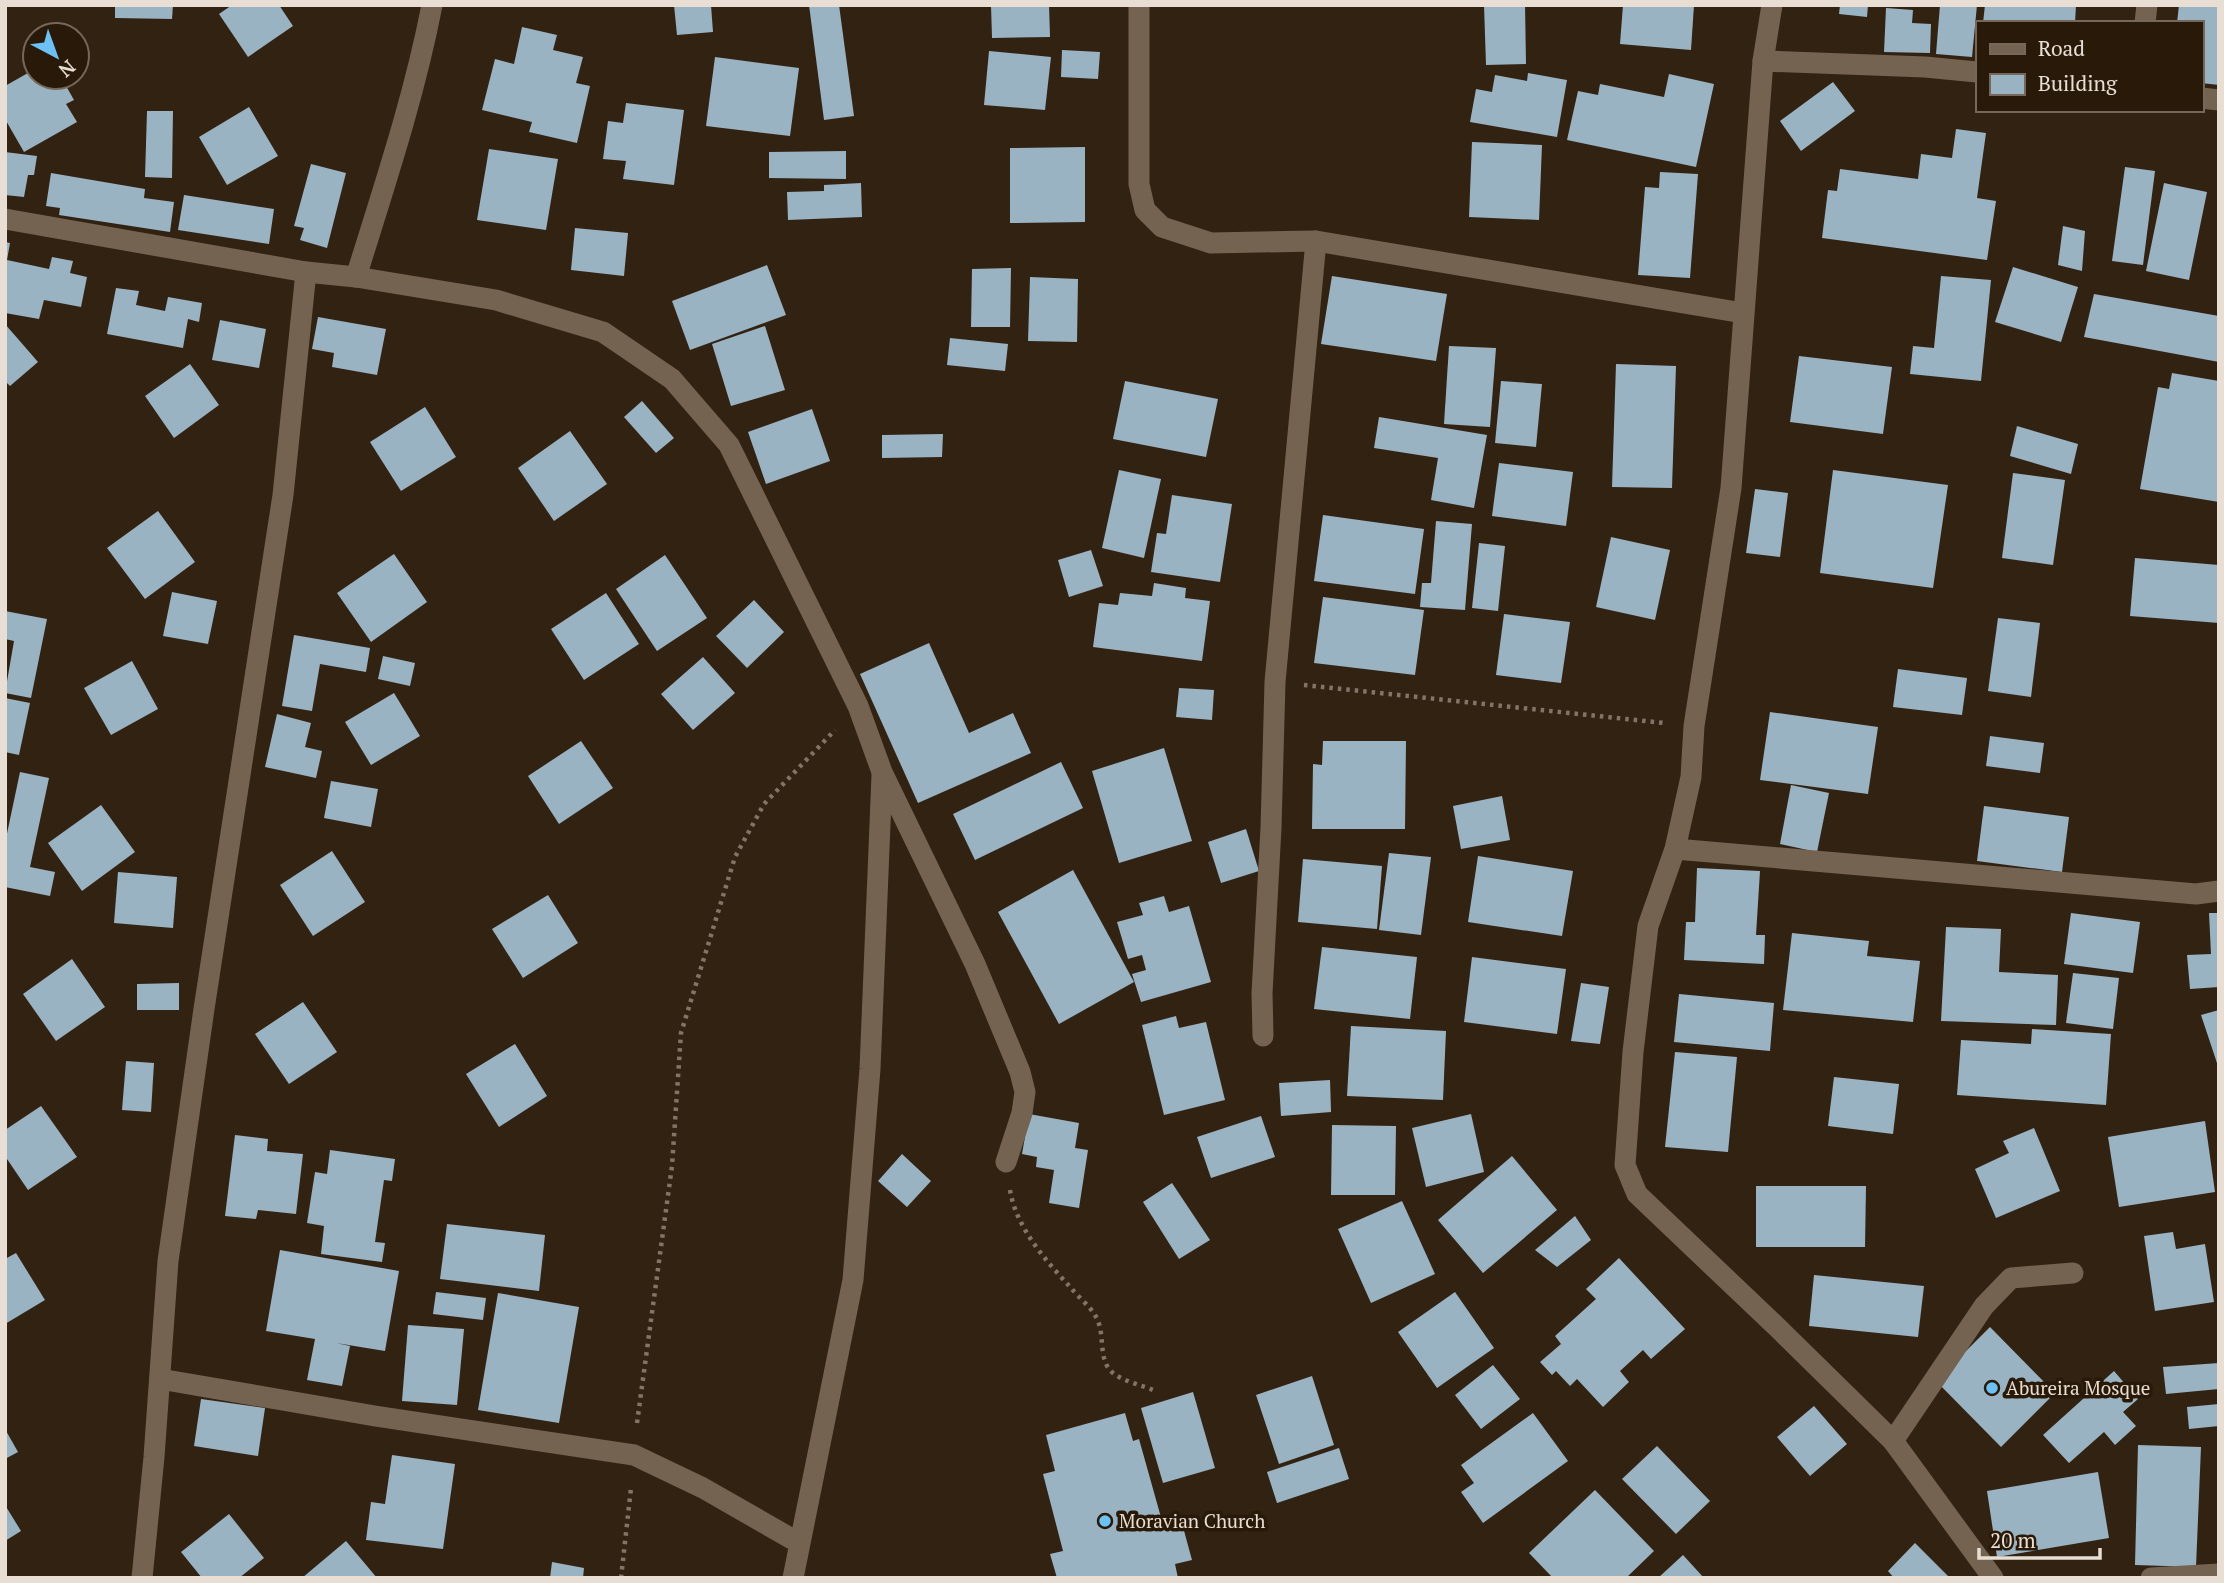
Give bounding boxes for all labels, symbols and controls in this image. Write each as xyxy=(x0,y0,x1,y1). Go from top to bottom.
north arrow xyxy=(21,21,91,91)
legend xyxy=(1976,21,2203,112)
text: Road xyxy=(2038,34,2085,62)
text: N xyxy=(53,55,81,84)
text: Building xyxy=(2038,69,2118,97)
place label: Abureira Mosque xyxy=(2006,1375,2150,1400)
marker: Abureira Mosque xyxy=(1984,1380,2000,1396)
place label: Moravian Church xyxy=(1119,1508,1265,1533)
marker: Moravian Church xyxy=(1097,1513,1113,1529)
scale bar xyxy=(1979,1516,2100,1560)
text: 20 m xyxy=(1990,1526,2036,1554)

